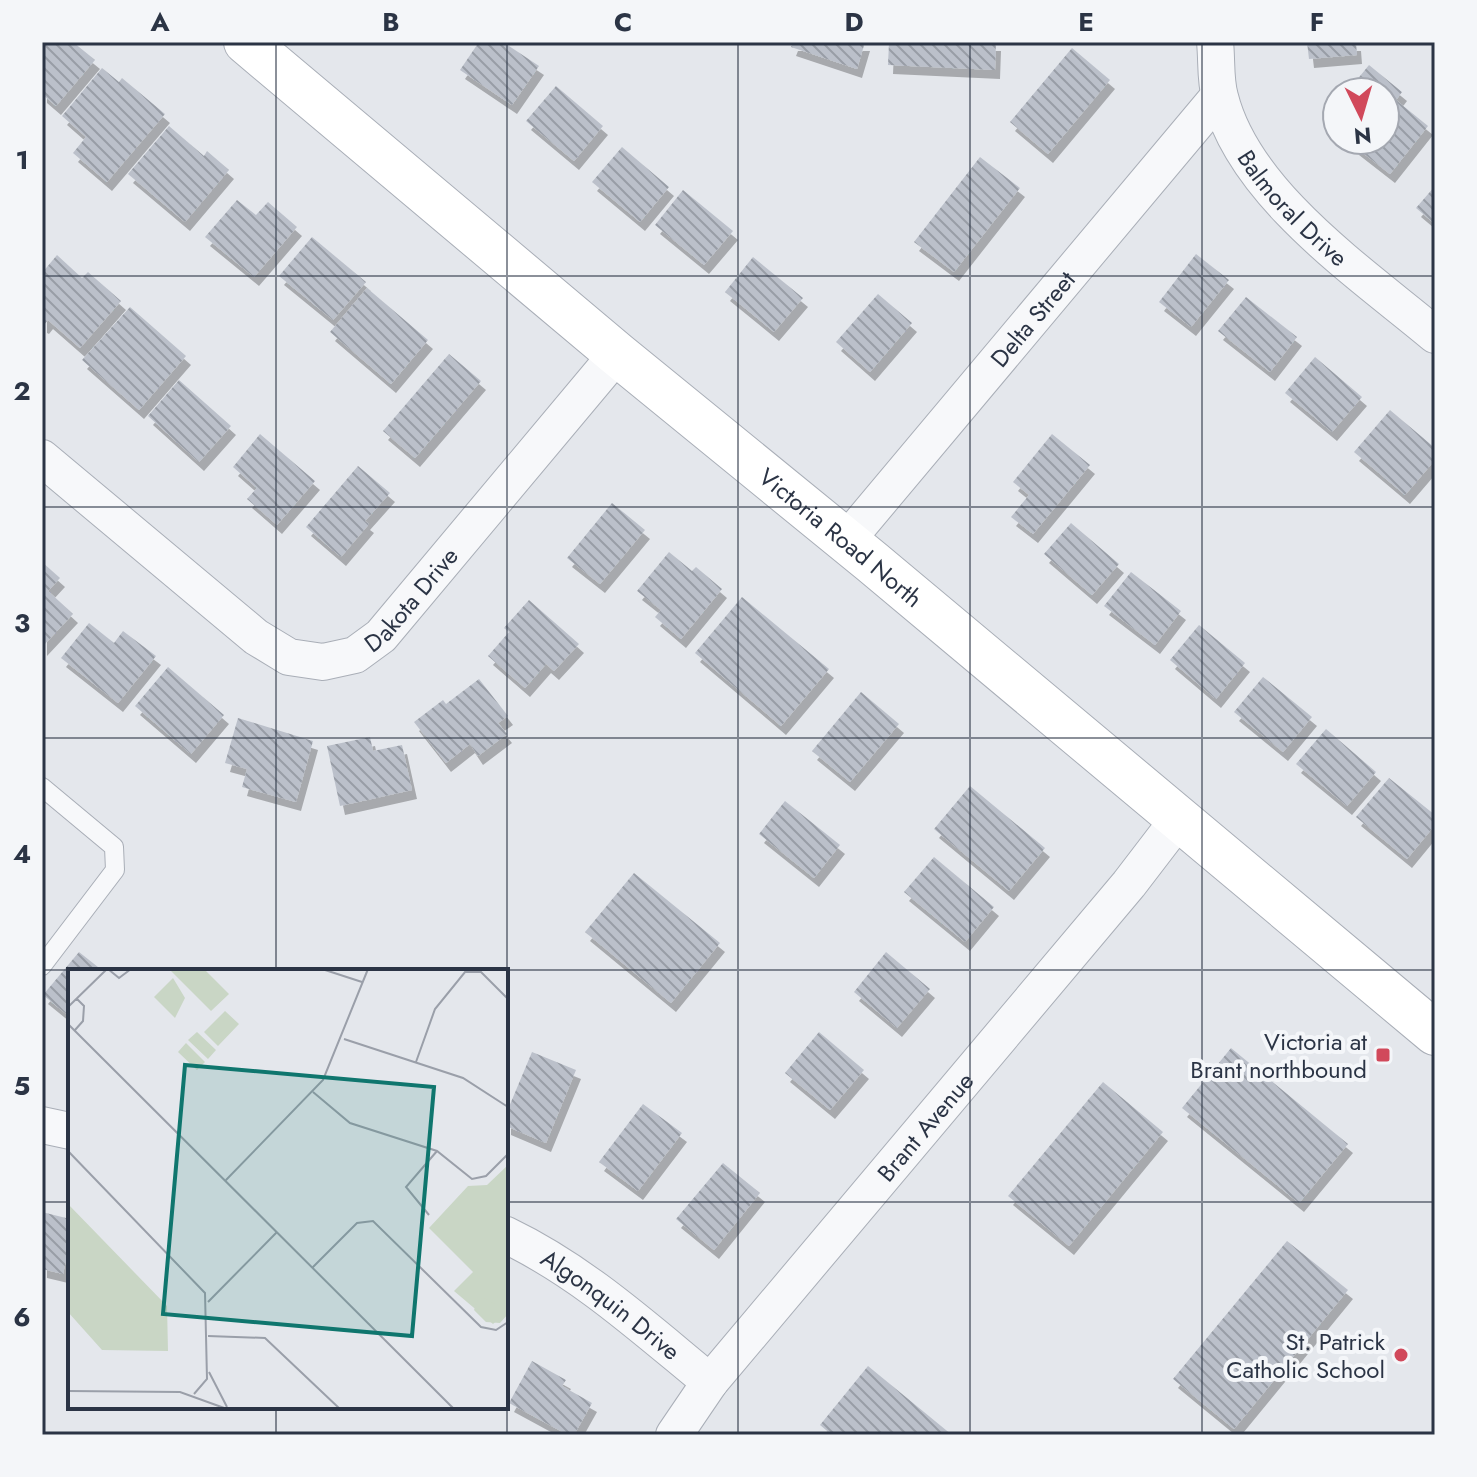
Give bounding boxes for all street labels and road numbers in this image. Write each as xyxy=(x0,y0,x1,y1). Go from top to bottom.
street label: Balmoral Drive xyxy=(1229,143,1356,274)
street label: Delta Street xyxy=(982,263,1083,374)
street label: Victoria Road North xyxy=(751,459,931,615)
street label: Dakota Drive xyxy=(357,539,466,660)
street label: Brant Avenue xyxy=(869,1064,981,1189)
street label: Algonquin Drive xyxy=(535,1240,688,1368)

